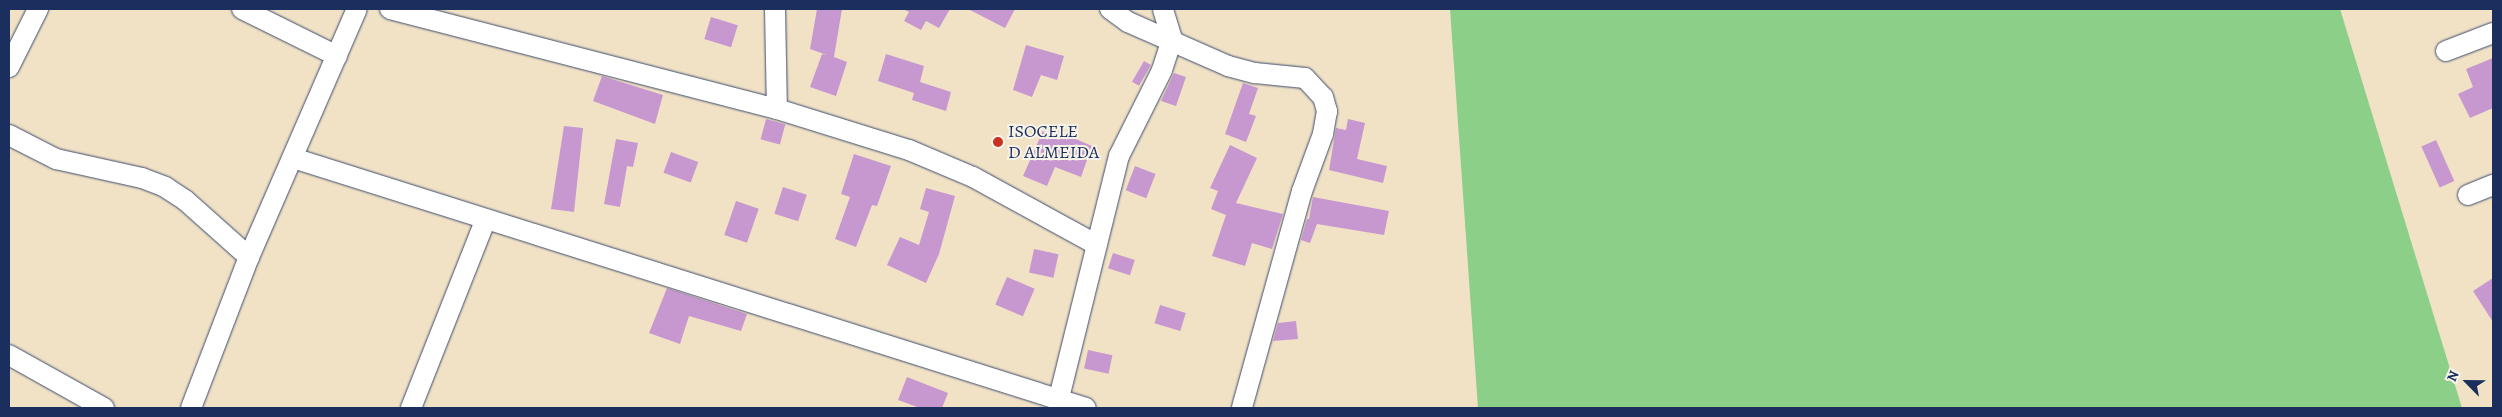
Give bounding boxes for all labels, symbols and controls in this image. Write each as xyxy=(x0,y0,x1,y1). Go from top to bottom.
place label: ISOCELE D ALMEIDA xyxy=(1008,121,1099,163)
marker: ISOCELE D ALMEIDA xyxy=(992,136,1004,148)
north arrow xyxy=(2442,357,2492,407)
text: N xyxy=(2442,368,2463,384)

